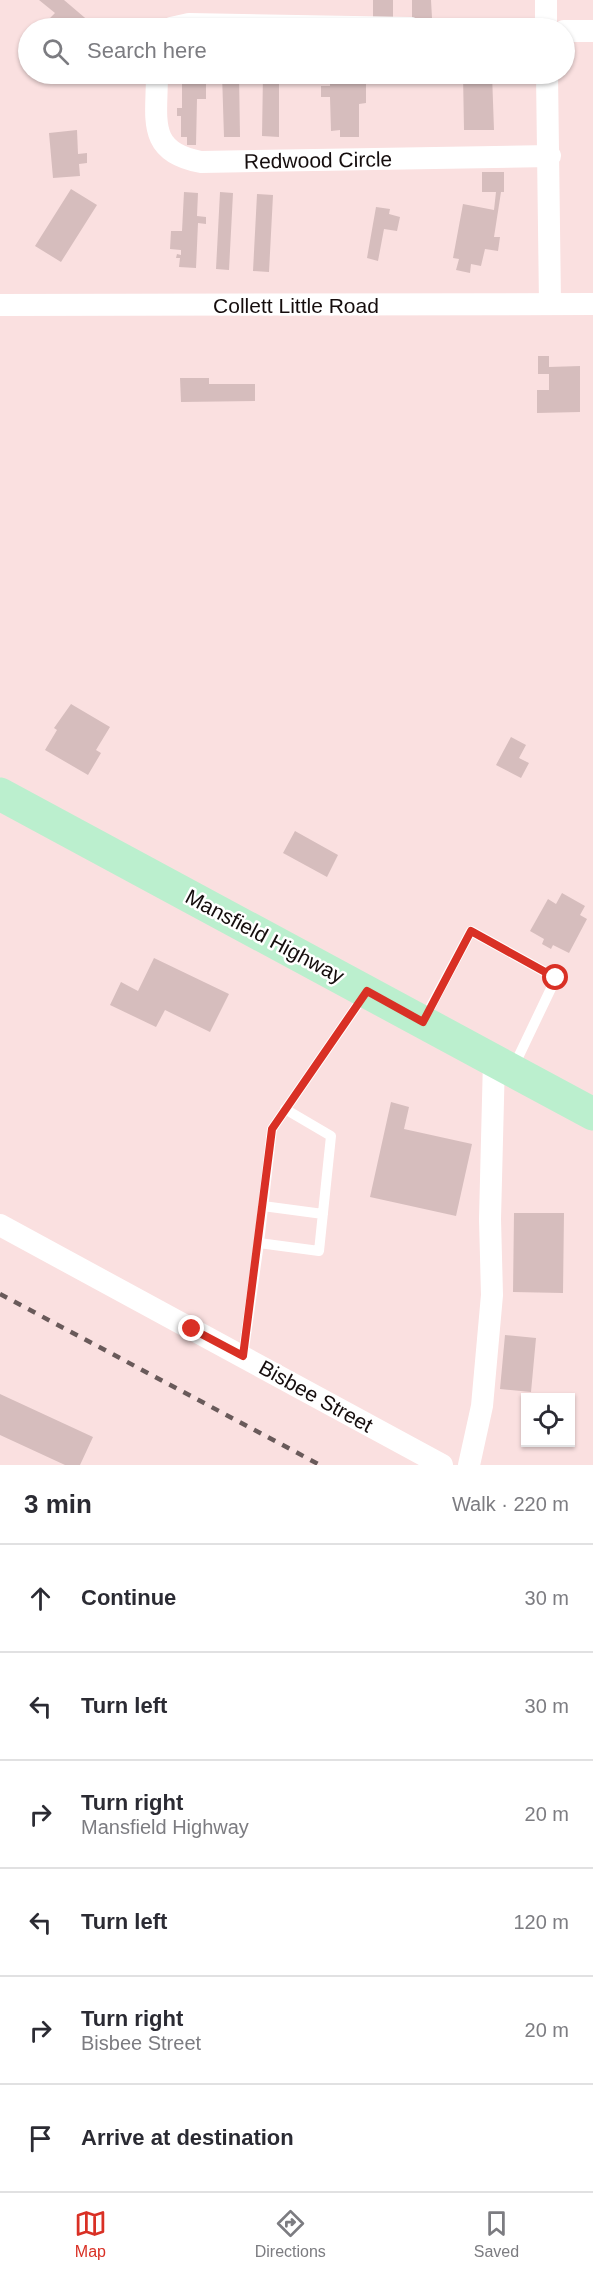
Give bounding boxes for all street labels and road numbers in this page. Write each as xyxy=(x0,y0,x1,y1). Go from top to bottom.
street label: Redwood Circle xyxy=(244,147,392,173)
street label: Collett Little Road xyxy=(213,294,379,317)
street label: Mansfield Highway xyxy=(182,884,349,988)
street label: Bisbee Street xyxy=(255,1355,377,1437)

